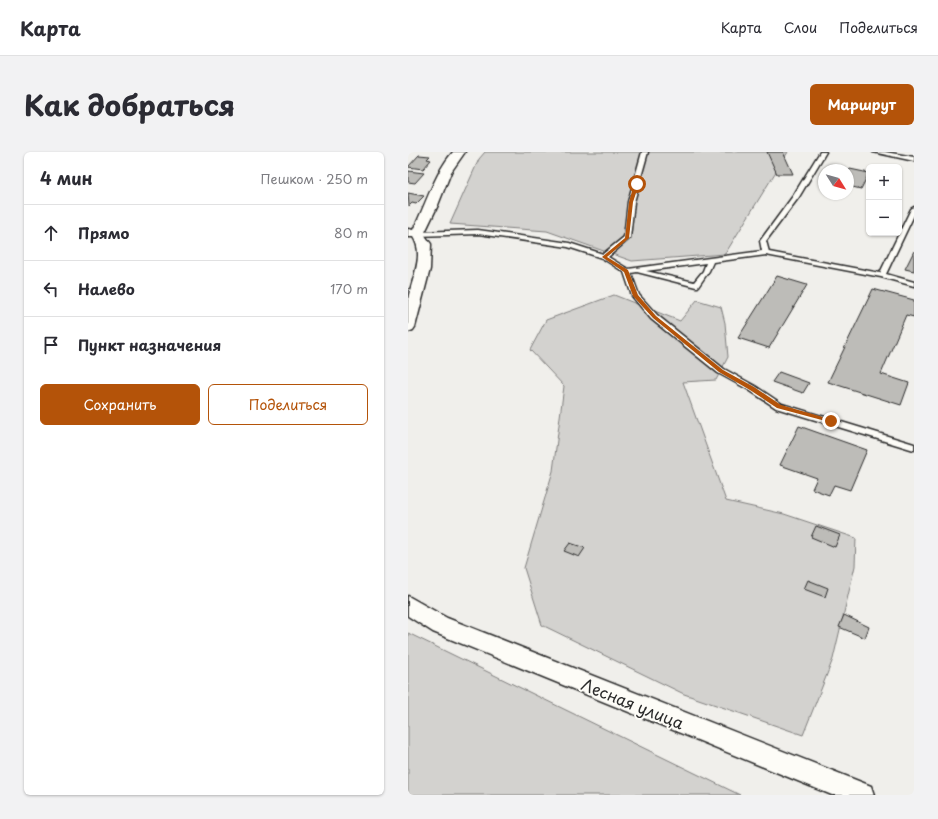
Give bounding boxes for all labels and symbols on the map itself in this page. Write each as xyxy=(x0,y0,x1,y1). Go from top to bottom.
north arrow xyxy=(818,164,854,200)
route start xyxy=(628,175,646,193)
route end xyxy=(822,412,840,430)
street label: Лесная улица xyxy=(578,671,688,735)

